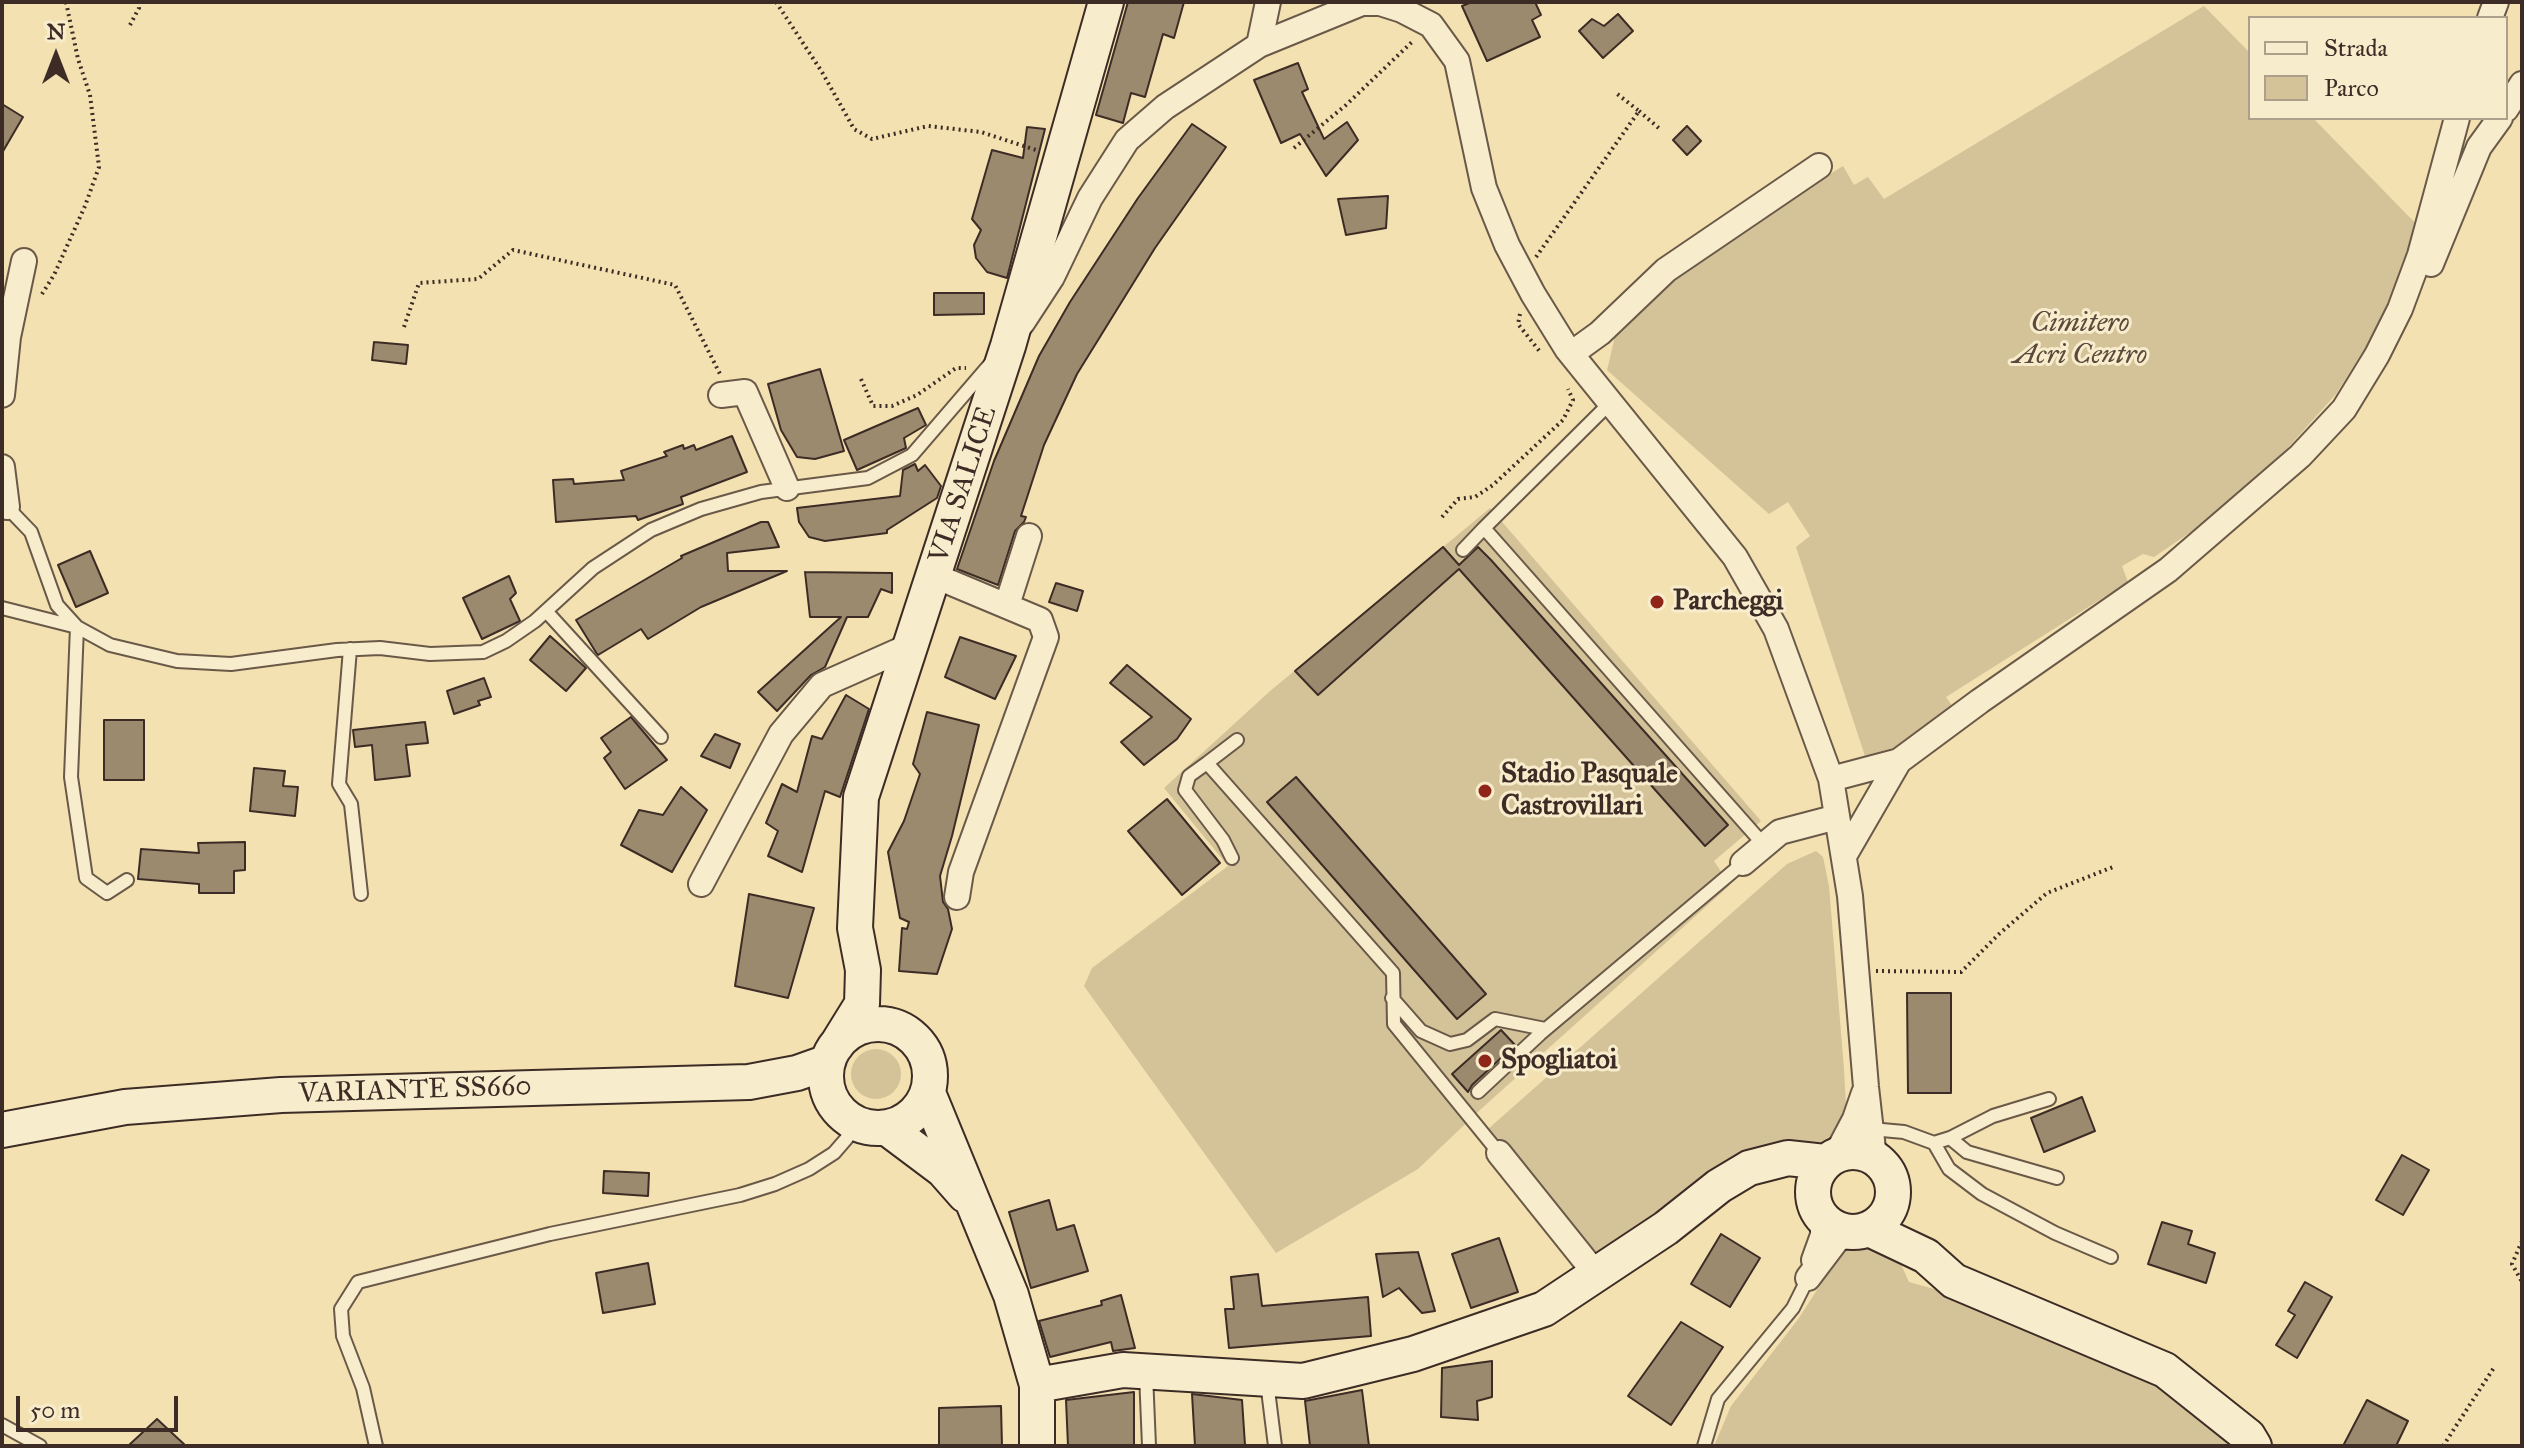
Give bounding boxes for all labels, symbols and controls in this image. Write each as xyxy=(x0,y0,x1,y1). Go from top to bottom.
north arrow xyxy=(16,16,96,96)
legend xyxy=(2248,16,2508,120)
text: N xyxy=(47,18,65,45)
text: Strada xyxy=(2324,33,2388,63)
text: Parco xyxy=(2324,73,2379,103)
park label: Cimitero Acri Centro xyxy=(2013,307,2147,373)
street label: VIA SALICE xyxy=(923,402,1005,568)
place label: Parcheggi xyxy=(1673,585,1783,619)
marker: Parcheggi xyxy=(1648,593,1666,611)
place label: Stadio Pasquale Castrovillari xyxy=(1501,758,1678,824)
marker: Stadio Pasquale Castrovillari xyxy=(1476,782,1494,800)
place label: Spogliatoi xyxy=(1501,1044,1618,1078)
marker: Spogliatoi xyxy=(1476,1052,1494,1070)
street label: VARIANTE SS660 xyxy=(298,1070,532,1112)
scale bar xyxy=(20,1380,182,1430)
text: 50 m xyxy=(30,1395,80,1425)

